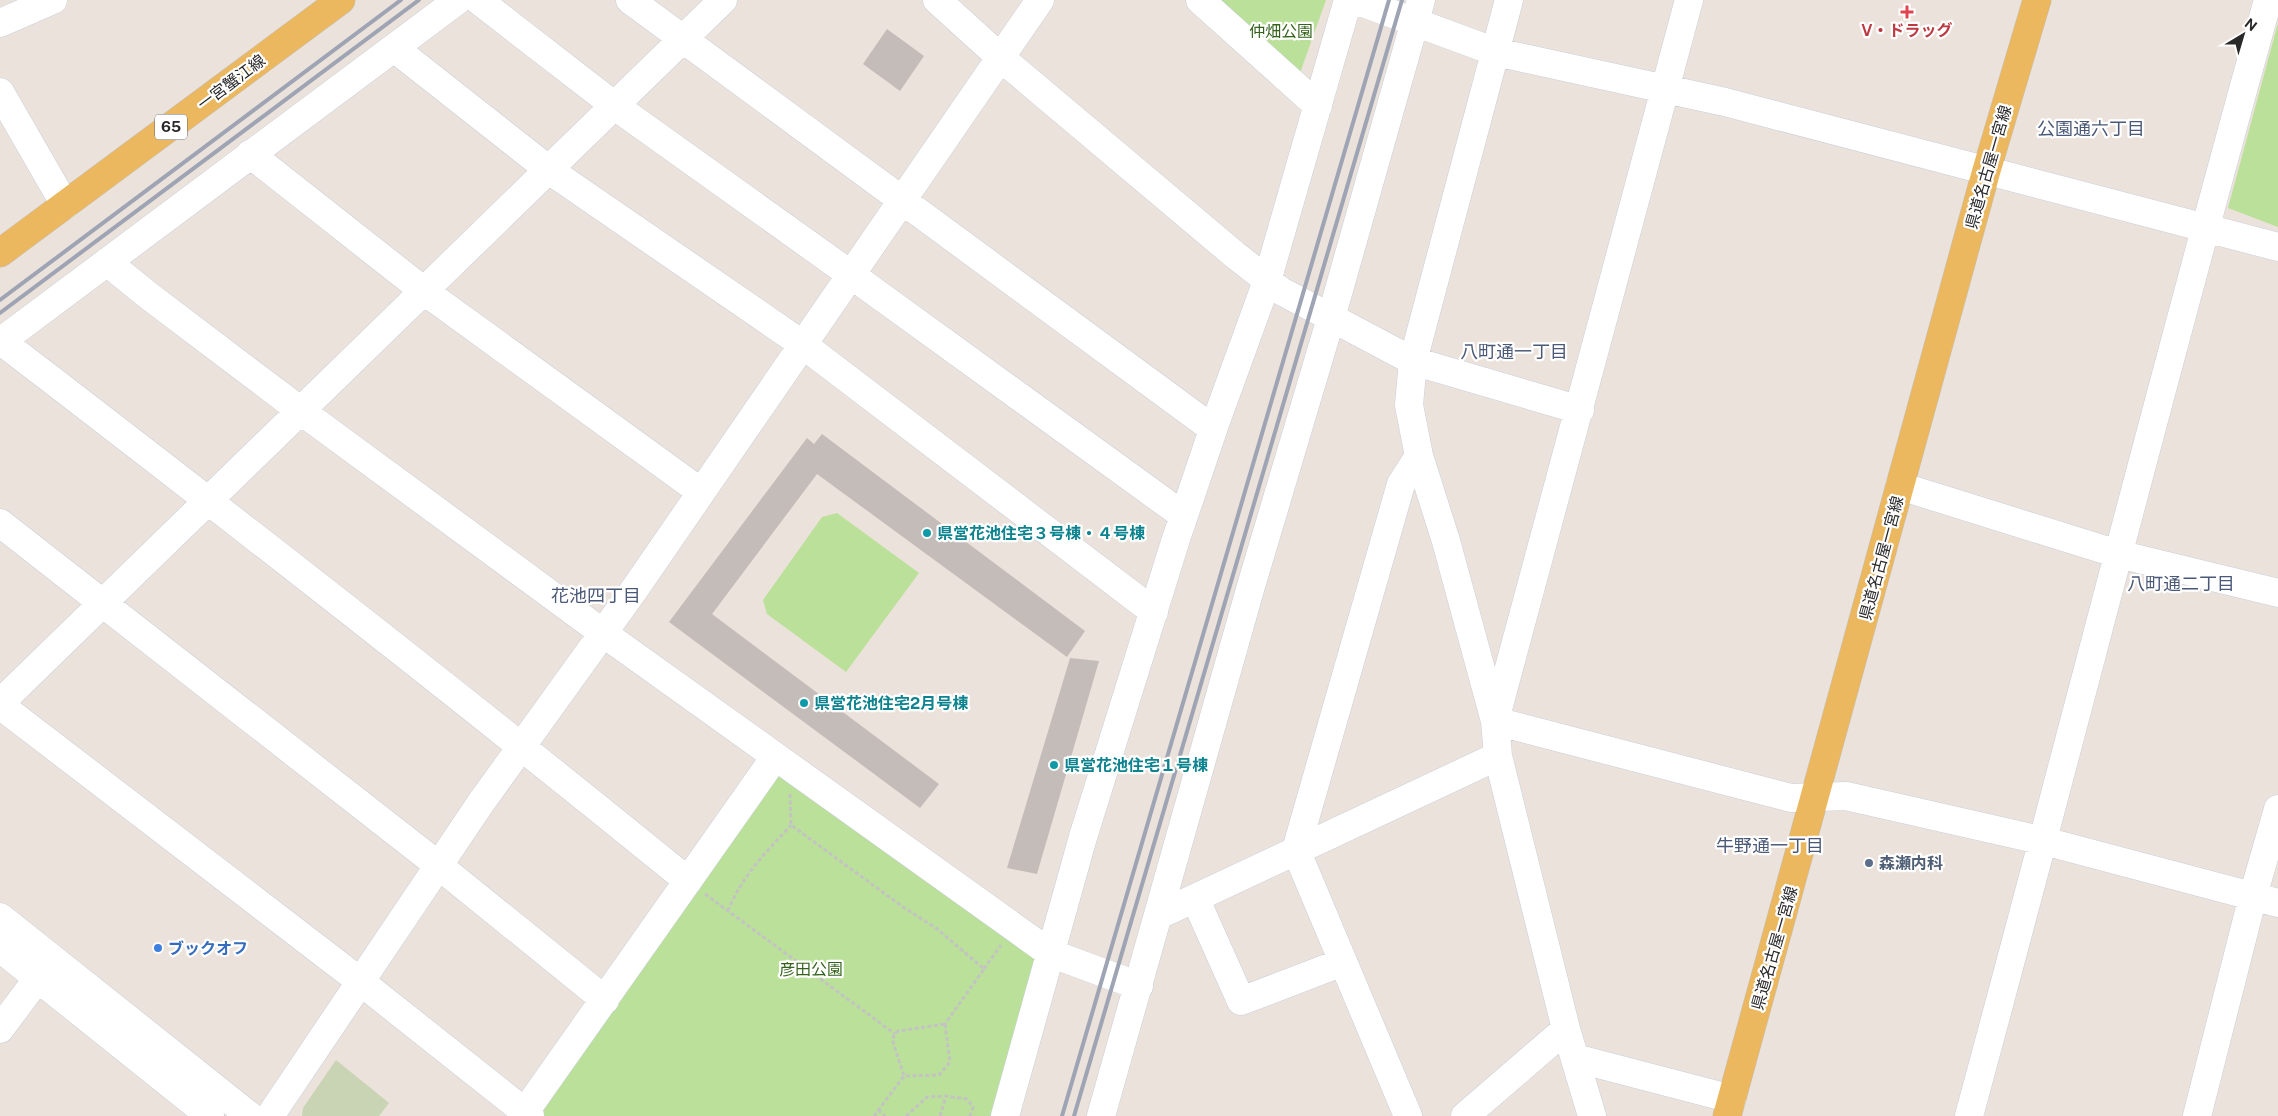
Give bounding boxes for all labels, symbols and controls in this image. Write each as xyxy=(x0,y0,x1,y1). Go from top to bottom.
marker: V・ドラッグ xyxy=(1901,6,1913,18)
north arrow xyxy=(2218,10,2268,60)
text: N xyxy=(2242,15,2260,34)
place label: V・ドラッグ xyxy=(1861,21,1953,40)
park label: 仲畑公園 xyxy=(1249,22,1313,41)
street label: 一宮蟹江線 xyxy=(194,51,269,114)
street label: 県道名古屋一宮線 xyxy=(1962,103,2015,231)
road number: 65 xyxy=(155,114,187,140)
district label: 公園通六丁目 xyxy=(2037,118,2145,139)
district label: 八町通一丁目 xyxy=(1460,341,1568,362)
street label: 県道名古屋一宮線 xyxy=(1856,494,1907,622)
place label: 県営花池住宅３号棟・４号棟 xyxy=(937,524,1145,543)
marker: 県営花池住宅３号棟・４号棟 xyxy=(921,527,933,539)
district label: 八町通二丁目 xyxy=(2127,573,2235,594)
district label: 花池四丁目 xyxy=(551,585,641,606)
place label: 県営花池住宅2月号棟 xyxy=(814,694,968,713)
marker: 県営花池住宅2月号棟 xyxy=(798,697,810,709)
place label: 県営花池住宅１号棟 xyxy=(1064,756,1208,775)
marker: 県営花池住宅１号棟 xyxy=(1048,759,1060,771)
district label: 牛野通一丁目 xyxy=(1716,835,1824,856)
place label: 森瀬内科 xyxy=(1879,854,1943,873)
marker: 森瀬内科 xyxy=(1863,857,1875,869)
street label: 県道名古屋一宮線 xyxy=(1748,884,1801,1012)
place label: ブックオフ xyxy=(168,939,248,958)
marker: ブックオフ xyxy=(152,942,164,954)
park label: 彦田公園 xyxy=(779,960,843,979)

